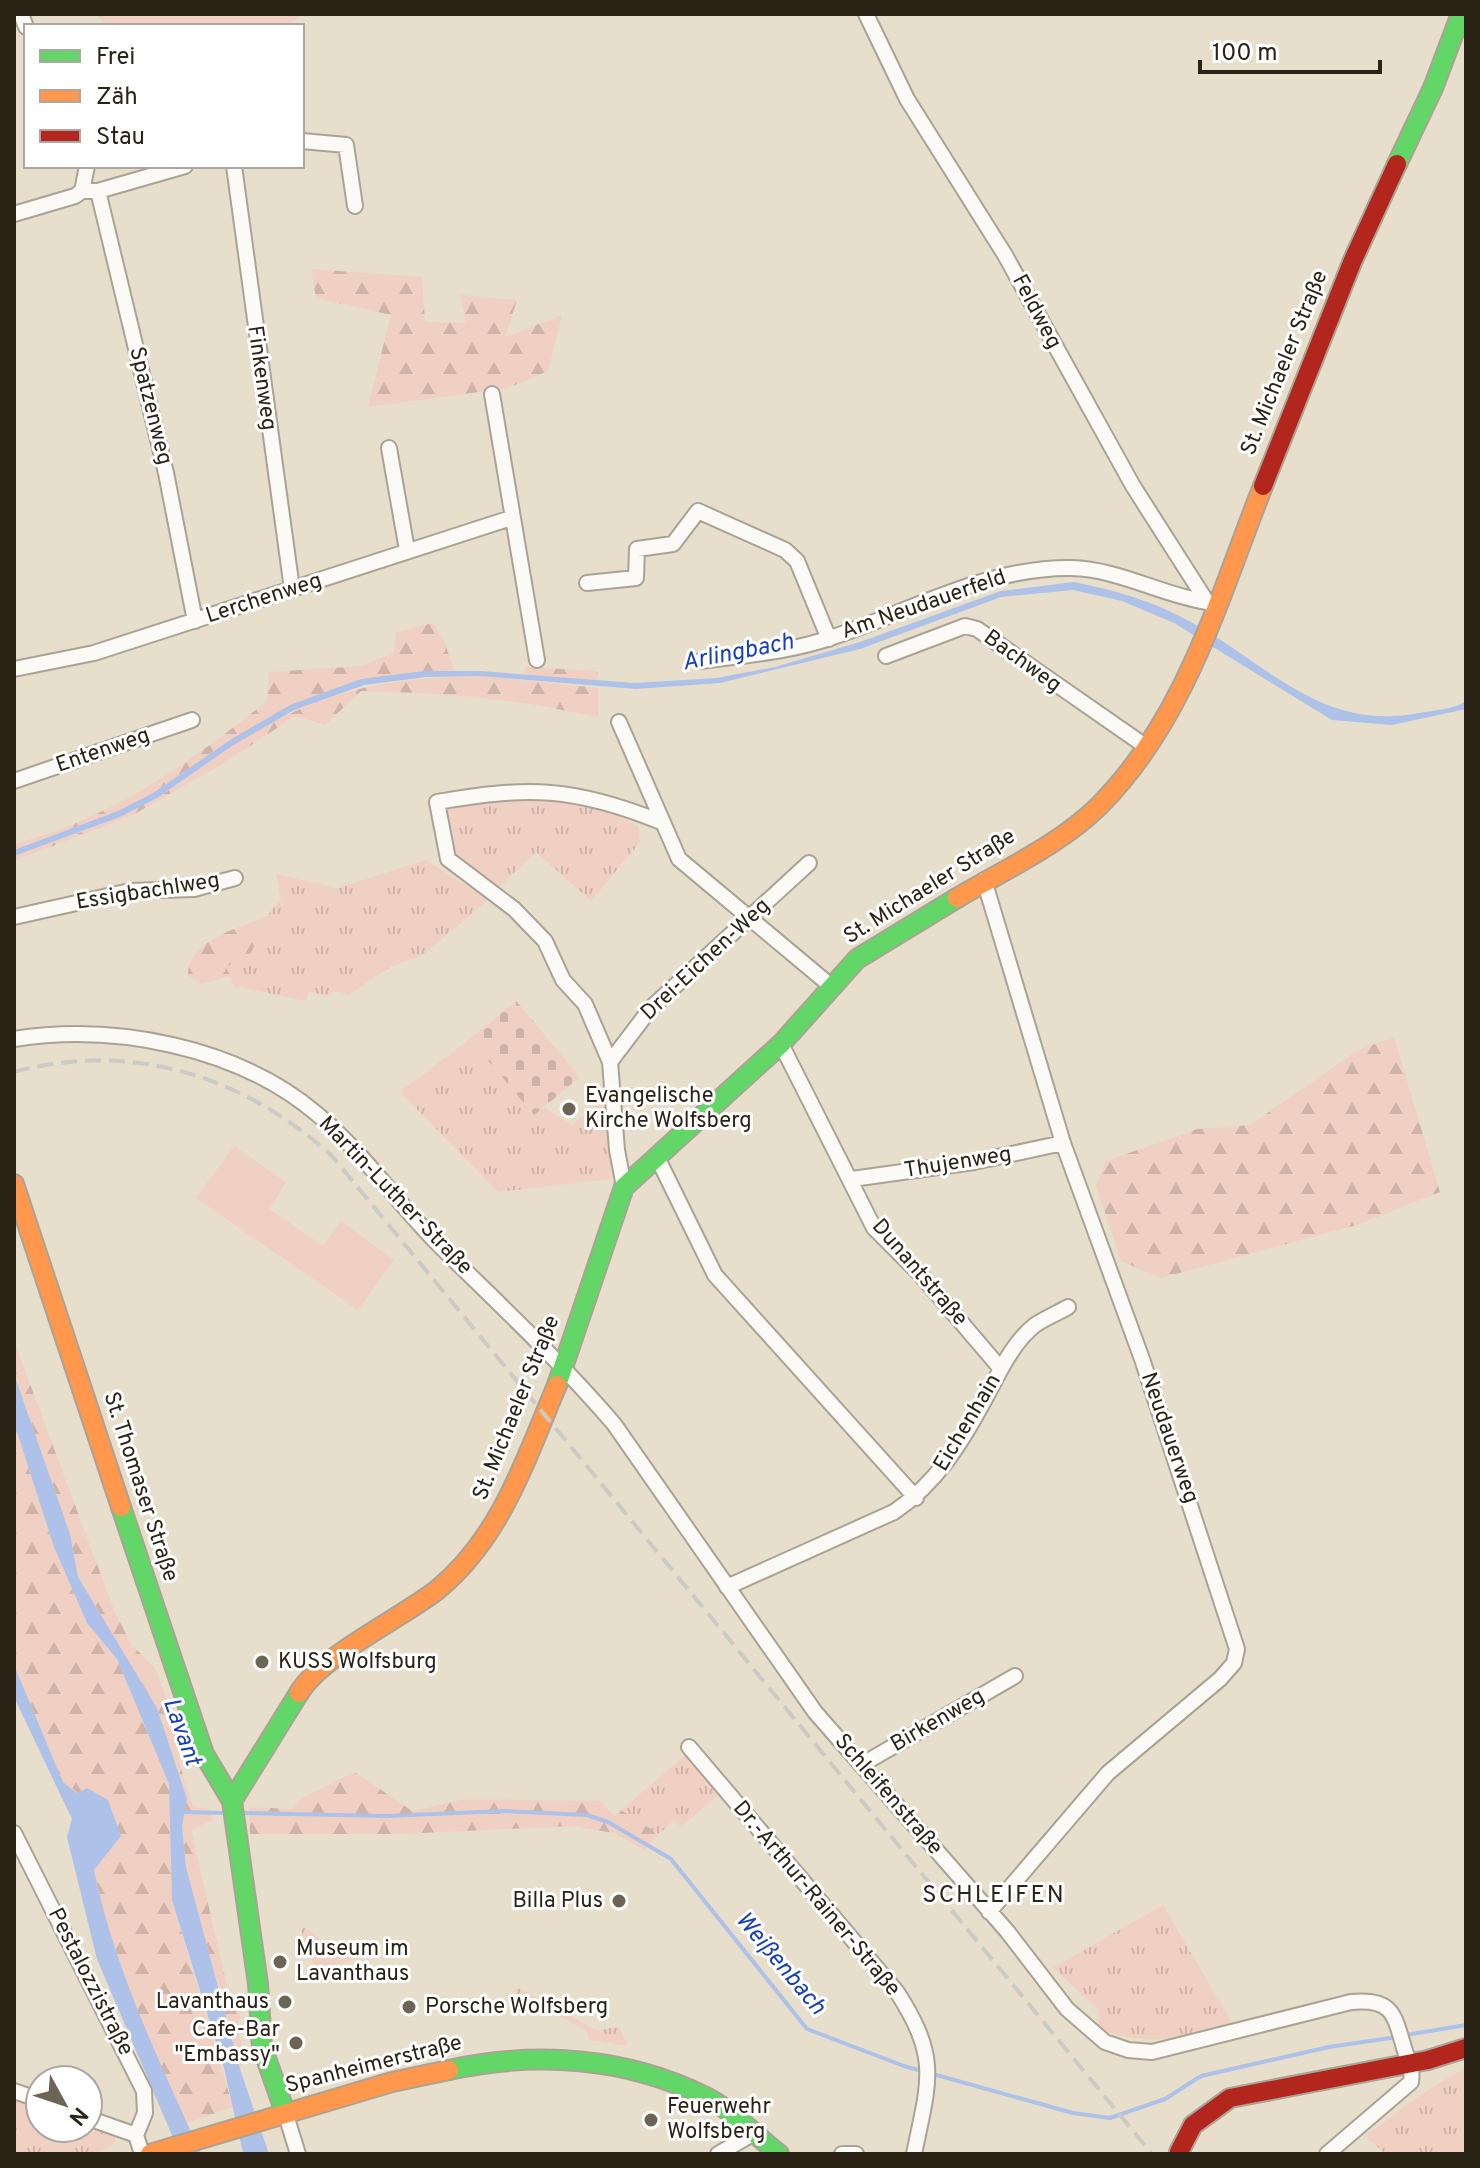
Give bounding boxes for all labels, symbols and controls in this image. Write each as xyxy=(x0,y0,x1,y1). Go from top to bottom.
legend xyxy=(24,24,304,168)
scale bar xyxy=(1200,24,1380,74)
text: 100 m xyxy=(1212,39,1278,69)
text: Frei xyxy=(96,43,135,73)
text: Zäh xyxy=(96,83,138,113)
text: Stau xyxy=(96,123,145,153)
street label: St. Michaeler Straße xyxy=(1236,267,1334,459)
street label: Feldweg xyxy=(1005,270,1067,354)
street label: Finkenweg xyxy=(240,324,282,432)
street label: Spatzenweg xyxy=(122,344,178,468)
street label: Am Neudauerfeld xyxy=(838,564,1010,646)
street label: Lerchenweg xyxy=(203,568,325,630)
street label: Bachweg xyxy=(978,625,1066,699)
water label: Arlingbach xyxy=(680,627,796,679)
street label: Entenweg xyxy=(52,722,154,780)
street label: St. Michaeler Straße xyxy=(839,823,1021,951)
street label: Essigbachlweg xyxy=(74,867,222,917)
street label: Drei-Eichen-Weg xyxy=(636,893,776,1027)
place label: Evangelische Kirche Wolfsberg xyxy=(585,1083,752,1135)
marker: Evangelische Kirche Wolfsberg xyxy=(560,1100,578,1118)
street label: Martin-Luther-Straße xyxy=(312,1111,478,1281)
street label: Thujenweg xyxy=(902,1141,1014,1185)
street label: Dunantstraße xyxy=(865,1214,973,1332)
street label: St. Michaeler Straße xyxy=(468,1312,566,1504)
street label: Eichenhain xyxy=(928,1369,1008,1477)
street label: Neudauerweg xyxy=(1134,1369,1204,1507)
street label: St. Thomaser Straße xyxy=(97,1389,183,1585)
place label: KUSS Wolfsburg xyxy=(278,1649,437,1676)
marker: KUSS Wolfsburg xyxy=(253,1653,271,1671)
street label: Birkenweg xyxy=(886,1683,990,1759)
water label: Lavant xyxy=(155,1694,208,1771)
street label: Schleifenstraße xyxy=(828,1729,948,1861)
street label: Dr.-Arthur-Rainer-Straße xyxy=(726,1796,906,2002)
district label: SCHLEIFEN xyxy=(922,1881,1066,1911)
place label: Billa Plus xyxy=(512,1888,603,1915)
marker: Billa Plus xyxy=(610,1892,628,1910)
street label: Pestalozzistraße xyxy=(41,1904,139,2060)
water label: Weißenbach xyxy=(728,1906,832,2022)
place label: Museum im Lavanthaus xyxy=(296,1936,409,1988)
marker: Museum im Lavanthaus xyxy=(271,1953,289,1971)
place label: Lavanthaus xyxy=(156,1989,269,2016)
marker: Lavanthaus xyxy=(276,1993,294,2011)
place label: Porsche Wolfsberg xyxy=(425,1994,608,2021)
marker: Porsche Wolfsberg xyxy=(400,1998,418,2016)
place label: Cafe-Bar "Embassy" xyxy=(174,2017,280,2069)
street label: Spanheimerstraße xyxy=(283,2030,465,2100)
marker: Cafe-Bar "Embassy" xyxy=(287,2034,305,2052)
north arrow xyxy=(24,2064,104,2144)
place label: Feuerwehr Wolfsberg xyxy=(667,2094,771,2146)
text: N xyxy=(62,2101,93,2130)
marker: Feuerwehr Wolfsberg xyxy=(642,2111,660,2129)

